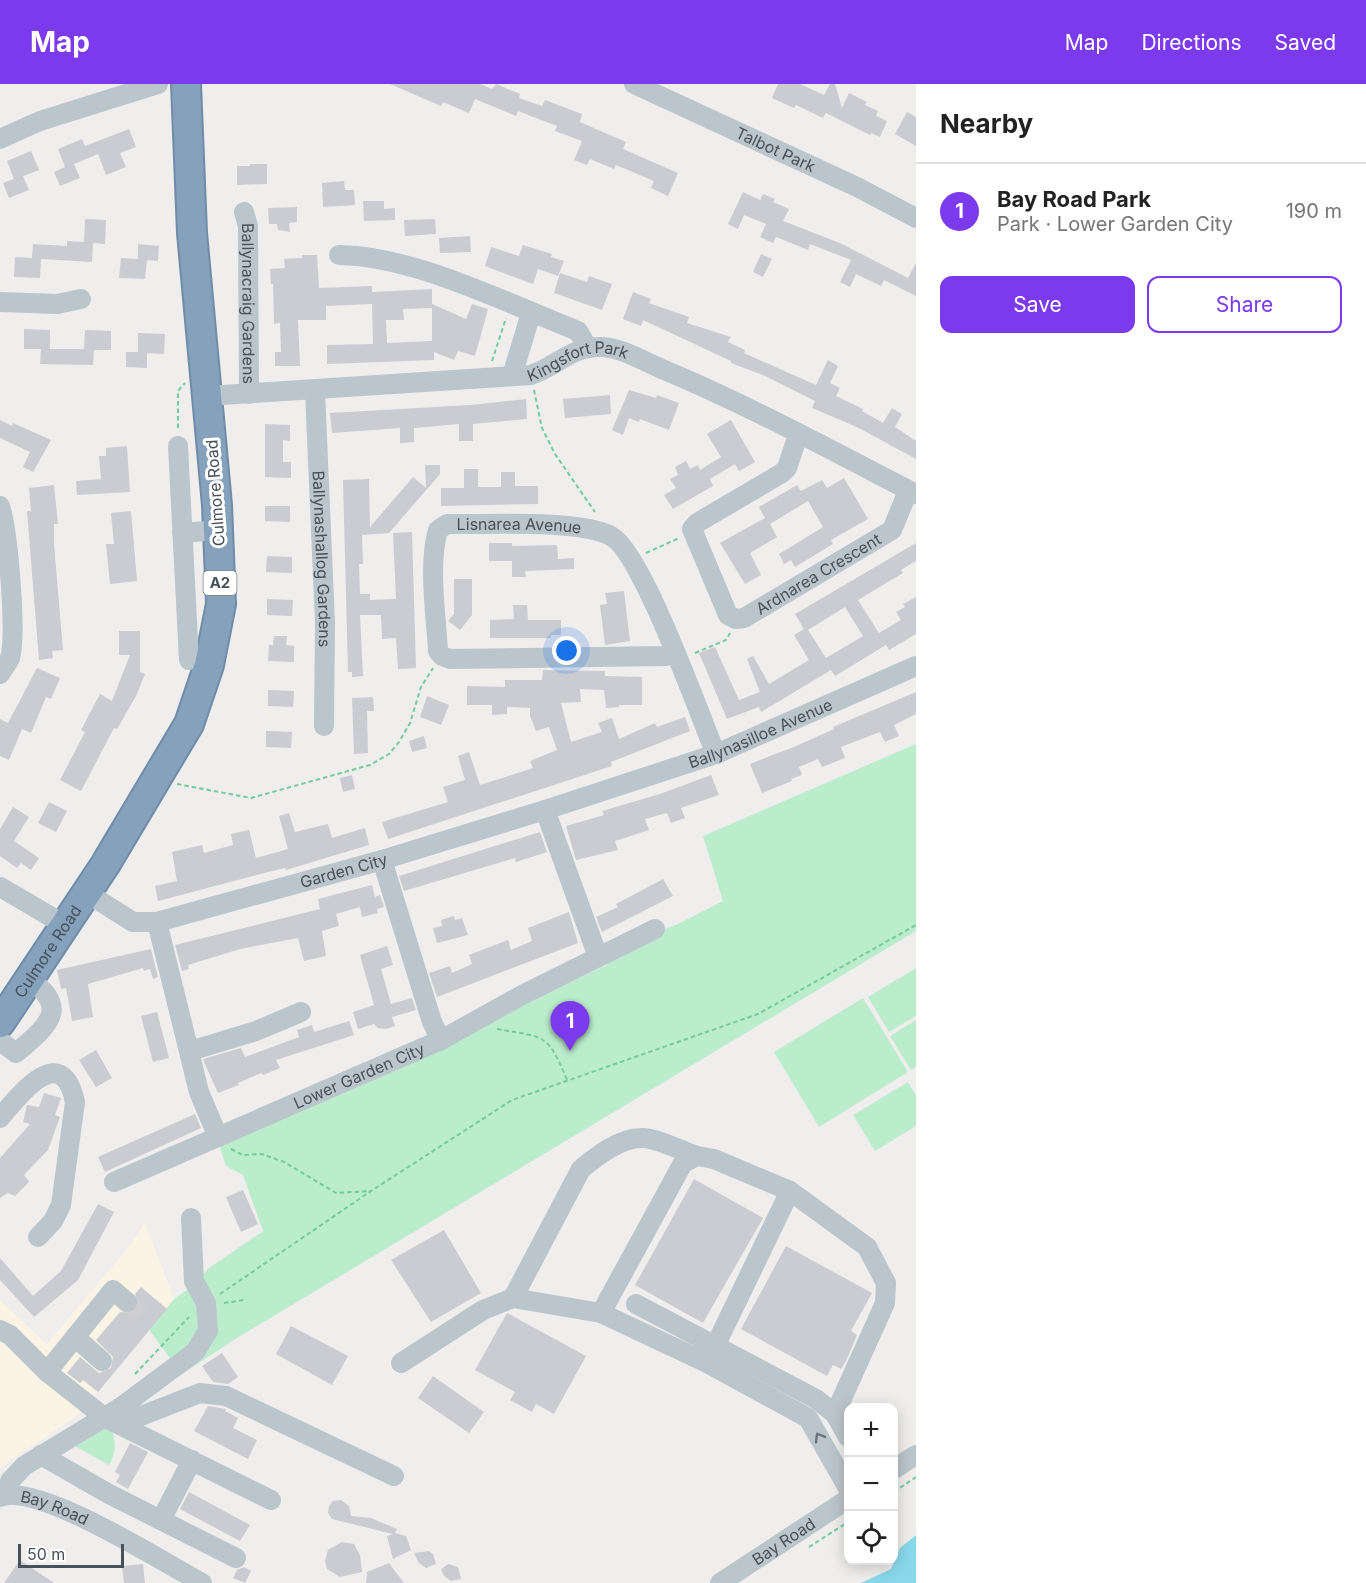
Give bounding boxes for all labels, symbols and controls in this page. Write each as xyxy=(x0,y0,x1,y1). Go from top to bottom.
text: Map xyxy=(30,25,90,59)
text: Map xyxy=(1065,30,1108,55)
text: Directions xyxy=(1141,30,1242,55)
text: Saved xyxy=(1275,30,1336,55)
text: Nearby xyxy=(940,108,1033,139)
street label: Talbot Park xyxy=(733,122,819,176)
text: Bay Road Park xyxy=(997,186,1151,212)
text: 1 xyxy=(955,199,964,223)
text: 190 m xyxy=(1286,199,1342,223)
text: Park · Lower Garden City xyxy=(997,212,1233,236)
street label: Ballynacraig Gardens xyxy=(238,223,259,384)
button: Save xyxy=(940,276,1135,333)
button: Share xyxy=(1147,276,1342,333)
street label: Kingsfort Park xyxy=(524,337,632,386)
street label: Culmore Road xyxy=(201,439,229,547)
street label: Ballynashallog Gardens xyxy=(308,470,335,647)
street label: Lisnarea Avenue xyxy=(457,514,583,538)
street label: Ardnarea Crescent xyxy=(752,529,885,619)
road number: A2 xyxy=(204,571,236,595)
your location xyxy=(552,636,581,665)
street label: Ballynasilloe Avenue xyxy=(686,694,835,772)
street label: Garden City xyxy=(298,849,390,892)
street label: Culmore Road xyxy=(10,901,85,1001)
pin: 1 xyxy=(550,1002,590,1051)
street label: Lower Garden City xyxy=(290,1038,428,1113)
map controls xyxy=(844,1403,898,1565)
button: + xyxy=(844,1403,898,1457)
one-way arrow xyxy=(815,1433,826,1443)
button: − xyxy=(844,1457,898,1511)
street label: Bay Road xyxy=(19,1486,92,1529)
button: locate xyxy=(844,1511,898,1565)
street label: Bay Road xyxy=(748,1513,819,1569)
scale bar xyxy=(18,1541,124,1568)
text: 50 m xyxy=(27,1544,65,1564)

